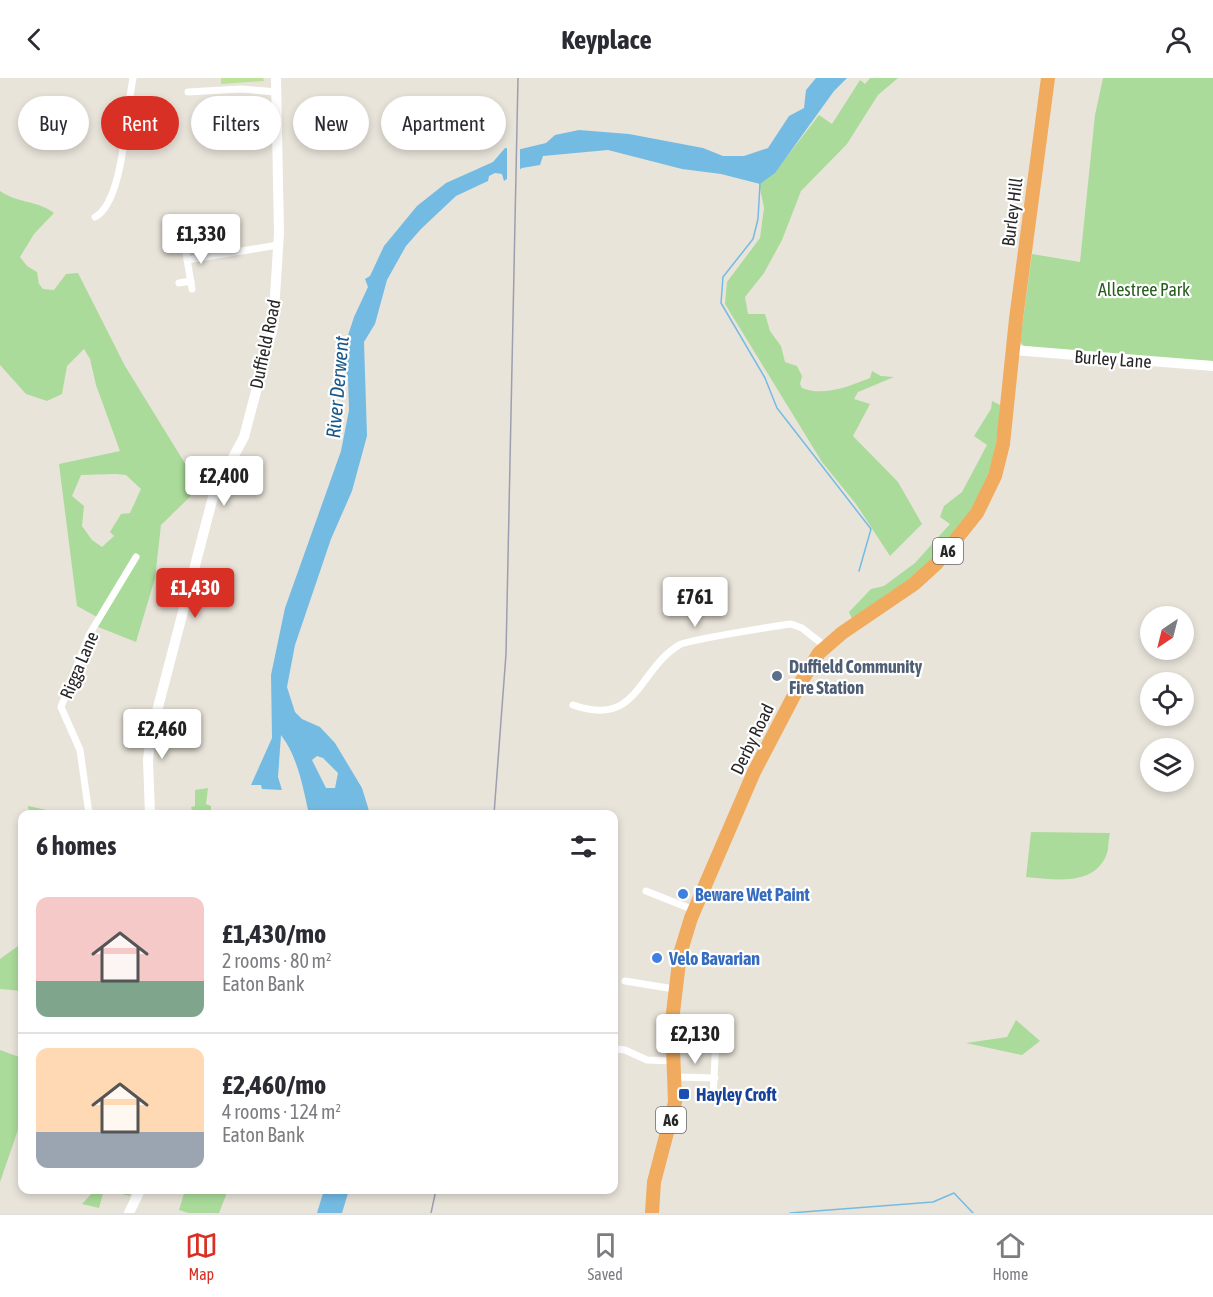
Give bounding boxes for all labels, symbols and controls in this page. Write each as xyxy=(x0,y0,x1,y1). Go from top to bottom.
icon: back xyxy=(18,23,51,56)
icon: person xyxy=(1162,23,1195,56)
text: Keyplace xyxy=(561,24,652,55)
chip: Buy xyxy=(18,96,89,150)
chip: Rent xyxy=(101,96,179,150)
chip: Filters xyxy=(191,96,281,150)
chip: New xyxy=(293,96,369,150)
chip: Apartment xyxy=(381,96,506,150)
street label: Burley Hill xyxy=(997,176,1027,248)
pin: £1,330 xyxy=(152,214,250,265)
text: £1,330 xyxy=(176,222,226,245)
park label: Allestree Park xyxy=(1098,279,1190,300)
street label: Duffield Road xyxy=(245,297,285,391)
water label: River Derwent xyxy=(321,335,353,439)
street label: Burley Lane xyxy=(1074,346,1152,372)
pin: £2,400 xyxy=(175,456,273,507)
text: £2,400 xyxy=(199,464,249,487)
road number: A6 xyxy=(933,538,963,564)
pin: £1,430 xyxy=(146,568,244,619)
text: £1,430 xyxy=(170,576,220,599)
pin: £761 xyxy=(659,577,731,628)
text: £761 xyxy=(677,585,713,608)
north arrow xyxy=(1140,606,1194,660)
map controls xyxy=(1140,606,1194,792)
street label: Rigga Lane xyxy=(55,628,103,702)
place label: Duffield Community Fire Station xyxy=(789,656,923,698)
marker: Duffield Community Fire Station xyxy=(770,669,784,683)
button: locate xyxy=(1140,672,1194,726)
street label: Derby Road xyxy=(726,700,778,778)
pin: £2,460 xyxy=(113,709,211,760)
text: £2,460 xyxy=(137,717,187,740)
button: layers xyxy=(1140,738,1194,792)
icon: filters xyxy=(567,830,600,863)
text: 6 homes xyxy=(36,831,116,861)
place label: Beware Wet Paint xyxy=(695,884,810,905)
marker: Beware Wet Paint xyxy=(676,887,690,901)
text: £1,430/mo xyxy=(222,919,326,949)
icon: home xyxy=(84,921,156,993)
place label: Velo Bavarian xyxy=(668,948,760,969)
text: 2 rooms · 80 m² xyxy=(222,949,332,972)
marker: Velo Bavarian xyxy=(650,951,664,965)
text: Eaton Bank xyxy=(222,972,305,995)
pin: £2,130 xyxy=(646,1014,744,1065)
text: £2,130 xyxy=(670,1022,720,1045)
text: £2,460/mo xyxy=(222,1070,326,1100)
icon: home xyxy=(84,1072,156,1144)
place label: Hayley Croft xyxy=(696,1084,778,1105)
marker: Hayley Croft xyxy=(677,1087,691,1101)
text: 4 rooms · 124 m² xyxy=(222,1100,341,1123)
road number: A6 xyxy=(656,1107,686,1133)
text: Eaton Bank xyxy=(222,1123,305,1146)
tab: Map xyxy=(185,1229,218,1283)
tab: Saved xyxy=(588,1229,623,1283)
tab: Home xyxy=(993,1229,1028,1283)

